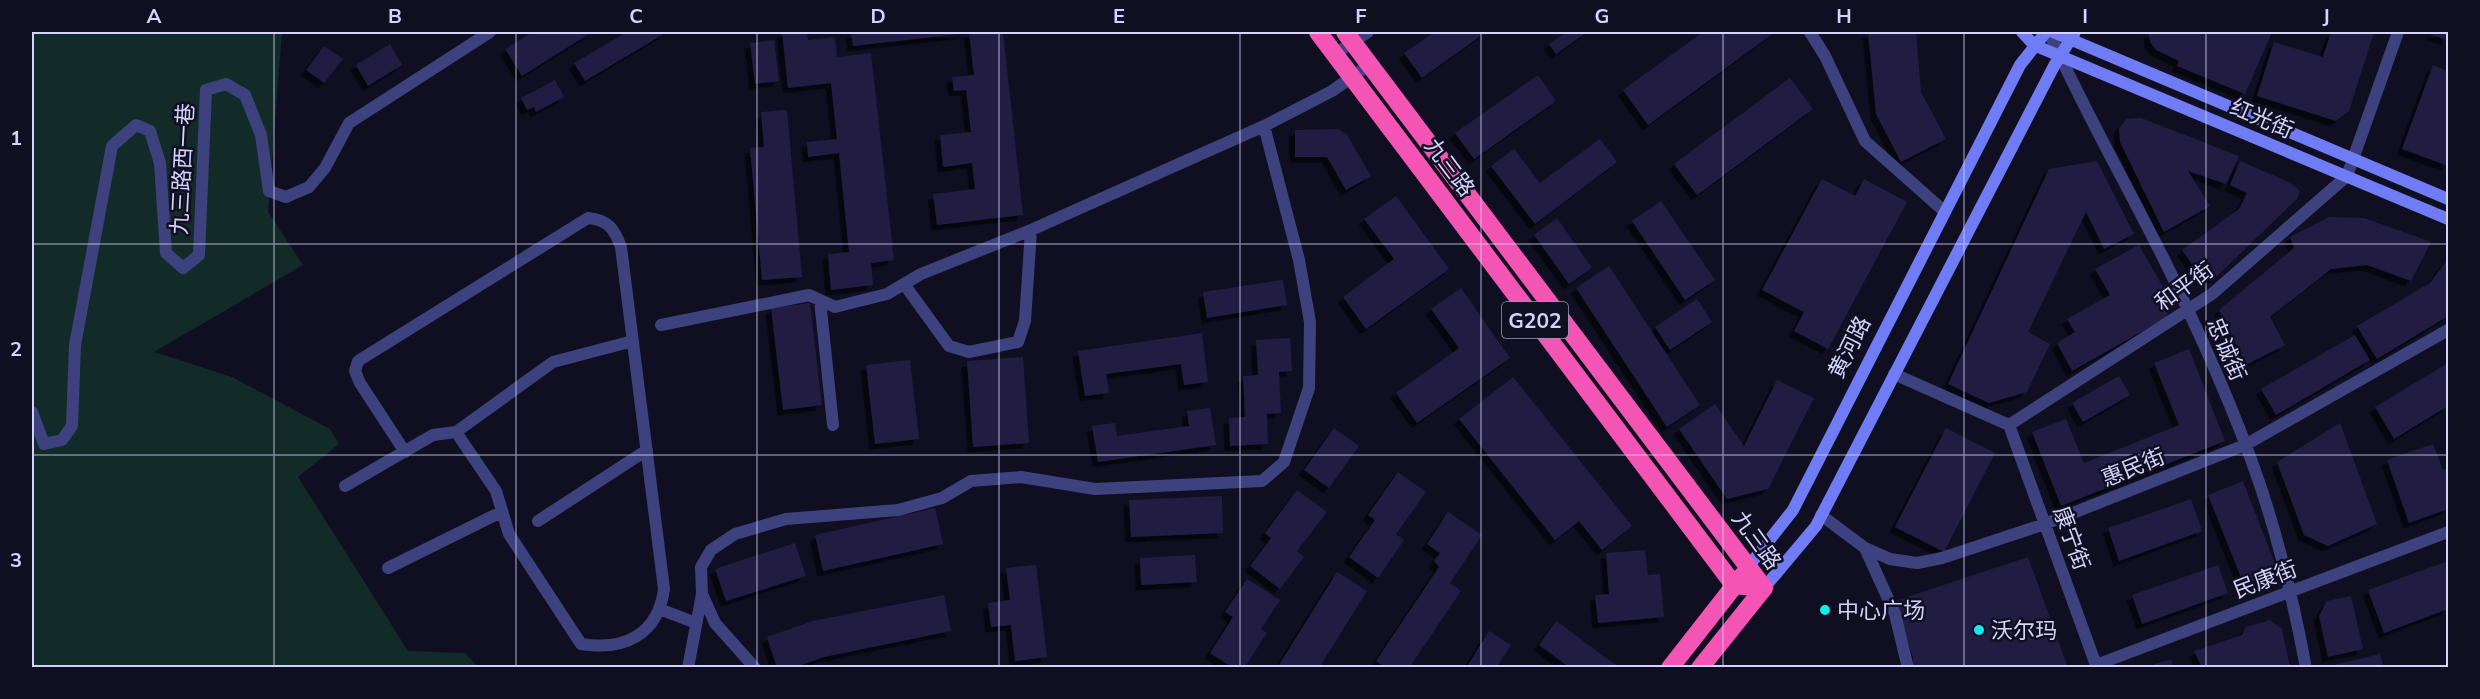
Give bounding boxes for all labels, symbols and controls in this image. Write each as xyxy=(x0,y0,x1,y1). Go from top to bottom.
text: A xyxy=(147,3,162,28)
text: B xyxy=(388,3,402,28)
text: C xyxy=(629,3,643,28)
text: D xyxy=(870,3,886,28)
text: E xyxy=(1113,3,1125,28)
text: F xyxy=(1355,3,1367,28)
text: G xyxy=(1595,3,1609,28)
text: H xyxy=(1836,3,1852,28)
text: I xyxy=(2082,3,2088,28)
text: J xyxy=(2322,3,2330,28)
street label: 红光街 xyxy=(2226,92,2298,144)
street label: 九三路西一巷 xyxy=(165,102,199,236)
text: 1 xyxy=(10,125,22,150)
street label: 九三路 xyxy=(1419,132,1481,202)
street label: 和平街 xyxy=(2149,255,2219,317)
road number: G202 xyxy=(1502,302,1568,338)
street label: 黄河路 xyxy=(1822,311,1876,383)
street label: 忠诚街 xyxy=(2201,313,2253,385)
text: 2 xyxy=(10,336,22,361)
street label: 惠民街 xyxy=(2097,442,2169,492)
street label: 康宁街 xyxy=(2048,502,2096,574)
street label: 九三路 xyxy=(1726,505,1788,575)
text: 3 xyxy=(10,547,22,572)
street label: 民康街 xyxy=(2229,554,2301,604)
place label: 中心广场 xyxy=(1837,596,1925,624)
marker: 中心广场 xyxy=(1818,603,1832,617)
place label: 沃尔玛 xyxy=(1991,616,2057,644)
marker: 沃尔玛 xyxy=(1972,623,1986,637)

